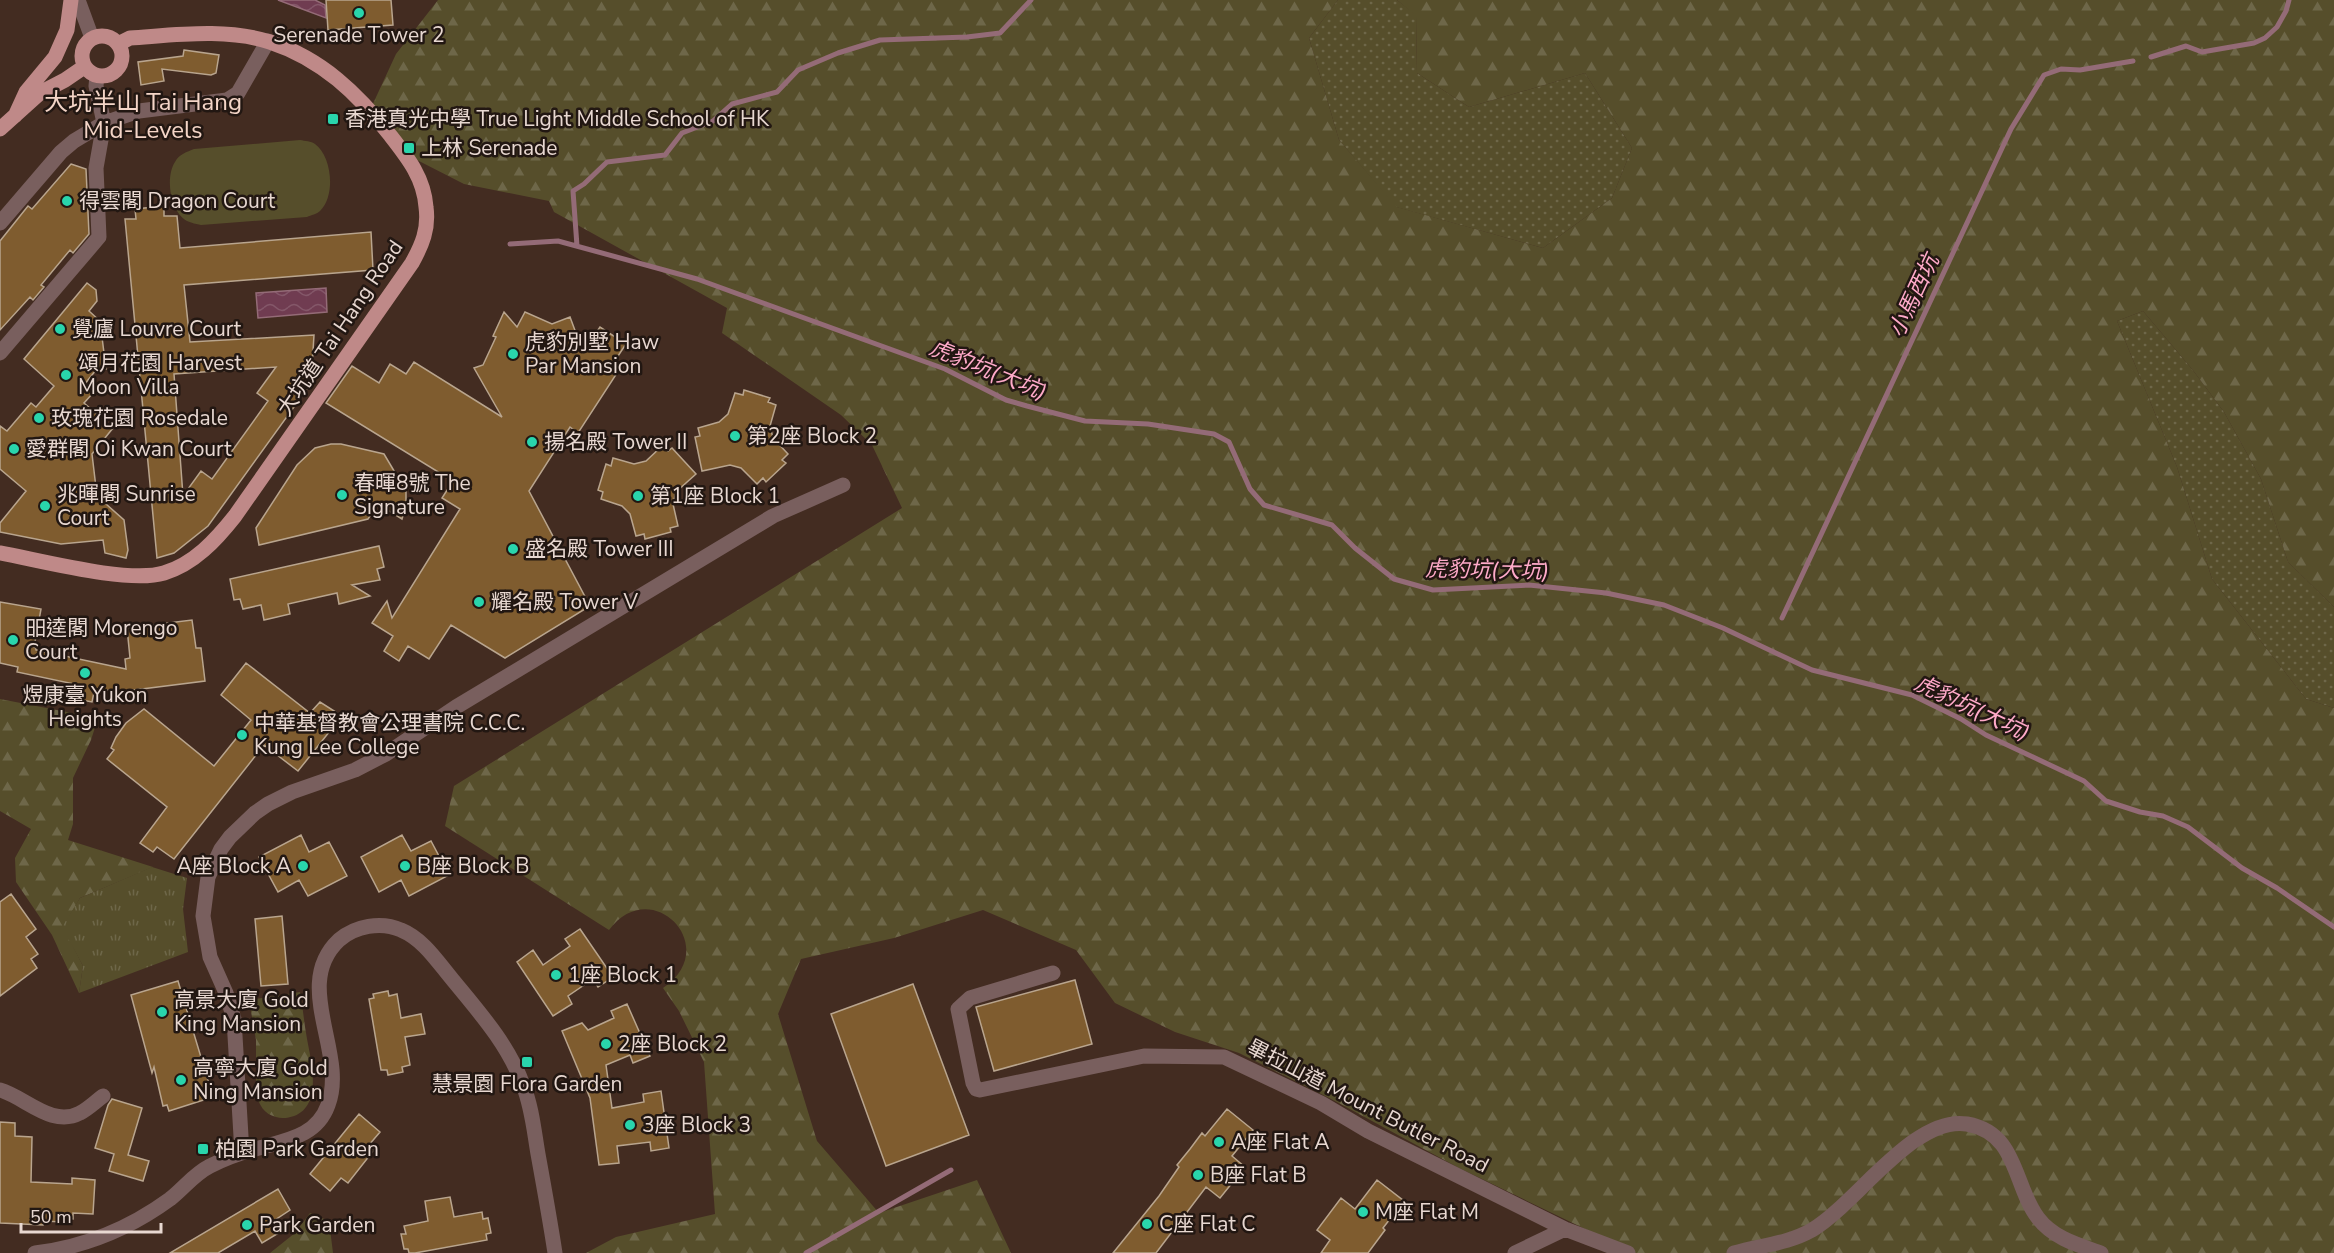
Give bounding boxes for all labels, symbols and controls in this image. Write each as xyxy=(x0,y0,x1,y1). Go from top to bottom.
marker: Serenade Tower 2 xyxy=(352,6,366,20)
place label: Serenade Tower 2 xyxy=(273,21,445,49)
district label: 大坑半山 Tai Hang Mid-Levels xyxy=(44,86,242,146)
place label: 香港真光中學 True Light Middle School of HK xyxy=(345,105,770,133)
marker: 香港真光中學 True Light Middle School of HK xyxy=(326,112,340,126)
place label: 上林 Serenade xyxy=(421,134,558,162)
marker: 上林 Serenade xyxy=(402,141,416,155)
place label: 得雲閣 Dragon Court xyxy=(79,187,276,215)
marker: 得雲閣 Dragon Court xyxy=(60,194,74,208)
street label: 大坑道 Tai Hang Road xyxy=(271,235,409,421)
water label: 小馬西坑 xyxy=(1882,247,1947,342)
place label: 覺廬 Louvre Court xyxy=(72,315,242,343)
marker: 覺廬 Louvre Court xyxy=(53,322,67,336)
place label: 虎豹別墅 Haw Par Mansion xyxy=(525,328,659,380)
water label: 虎豹坑(大坑) xyxy=(925,333,1051,407)
marker: 虎豹別墅 Haw Par Mansion xyxy=(506,347,520,361)
place label: 頌月花園 Harvest Moon Villa xyxy=(78,349,242,401)
marker: 頌月花園 Harvest Moon Villa xyxy=(59,368,73,382)
place label: 玫瑰花園 Rosedale xyxy=(51,404,228,432)
marker: 玫瑰花園 Rosedale xyxy=(32,411,46,425)
place label: 第2座 Block 2 xyxy=(747,422,877,450)
place label: 揚名殿 Tower II xyxy=(544,428,687,456)
marker: 第2座 Block 2 xyxy=(728,429,742,443)
place label: 愛群閣 Oi Kwan Court xyxy=(26,435,232,463)
marker: 揚名殿 Tower II xyxy=(525,435,539,449)
marker: 愛群閣 Oi Kwan Court xyxy=(7,442,21,456)
place label: 春暉8號 The Signature xyxy=(354,469,471,521)
place label: 兆暉閣 Sunrise Court xyxy=(57,480,196,532)
place label: 第1座 Block 1 xyxy=(650,482,780,510)
marker: 春暉8號 The Signature xyxy=(335,488,349,502)
marker: 第1座 Block 1 xyxy=(631,489,645,503)
marker: 兆暉閣 Sunrise Court xyxy=(38,499,52,513)
place label: 盛名殿 Tower III xyxy=(525,535,674,563)
marker: 盛名殿 Tower III xyxy=(506,542,520,556)
water label: 虎豹坑(大坑) xyxy=(1425,554,1549,586)
place label: 耀名殿 Tower V xyxy=(491,588,639,616)
marker: 耀名殿 Tower V xyxy=(472,595,486,609)
place label: 昍逵閣 Morengo Court xyxy=(25,614,178,666)
marker: 昍逵閣 Morengo Court xyxy=(6,633,20,647)
marker: 煜康臺 Yukon Heights xyxy=(78,666,92,680)
water label: 虎豹坑(大坑) xyxy=(1909,668,2035,748)
place label: 煜康臺 Yukon Heights xyxy=(22,681,148,733)
place label: 中華基督教會公理書院 C.C.C. Kung Lee College xyxy=(254,709,525,761)
marker: 中華基督教會公理書院 C.C.C. Kung Lee College xyxy=(235,728,249,742)
place label: A座 Block A xyxy=(176,852,291,880)
place label: B座 Block B xyxy=(417,852,529,880)
marker: A座 Block A xyxy=(296,859,310,873)
marker: B座 Block B xyxy=(398,859,412,873)
place label: 1座 Block 1 xyxy=(568,961,677,989)
marker: 1座 Block 1 xyxy=(549,968,563,982)
place label: 高景大廈 Gold King Mansion xyxy=(174,986,309,1038)
marker: 高景大廈 Gold King Mansion xyxy=(155,1005,169,1019)
place label: 2座 Block 2 xyxy=(618,1030,727,1058)
street label: 畢拉山道 Mount Butler Road xyxy=(1242,1033,1494,1179)
marker: 2座 Block 2 xyxy=(599,1037,613,1051)
place label: 高寧大廈 Gold Ning Mansion xyxy=(193,1054,328,1106)
marker: 慧景園 Flora Garden xyxy=(520,1055,534,1069)
place label: 慧景園 Flora Garden xyxy=(432,1070,622,1098)
marker: 高寧大廈 Gold Ning Mansion xyxy=(174,1073,188,1087)
place label: 3座 Block 3 xyxy=(642,1111,751,1139)
marker: 3座 Block 3 xyxy=(623,1118,637,1132)
place label: A座 Flat A xyxy=(1231,1128,1330,1156)
place label: 柏園 Park Garden xyxy=(215,1135,379,1163)
marker: A座 Flat A xyxy=(1212,1135,1226,1149)
marker: 柏園 Park Garden xyxy=(196,1142,210,1156)
place label: B座 Flat B xyxy=(1210,1161,1306,1189)
marker: B座 Flat B xyxy=(1191,1168,1205,1182)
scale bar xyxy=(21,1196,160,1234)
place label: M座 Flat M xyxy=(1375,1198,1479,1226)
text: 50 m xyxy=(30,1205,72,1229)
marker: M座 Flat M xyxy=(1356,1205,1370,1219)
place label: C座 Flat C xyxy=(1159,1210,1255,1238)
place label: Park Garden xyxy=(259,1211,375,1239)
marker: C座 Flat C xyxy=(1140,1217,1154,1231)
marker: Park Garden xyxy=(240,1218,254,1232)

